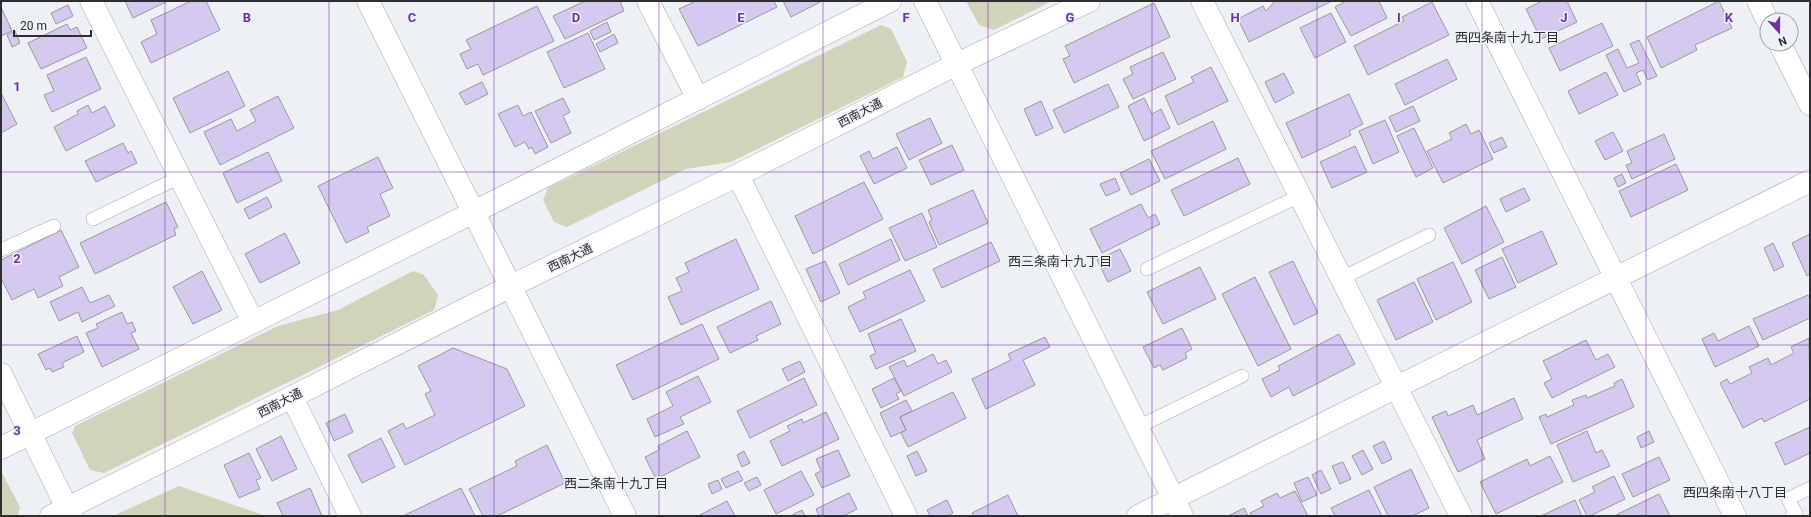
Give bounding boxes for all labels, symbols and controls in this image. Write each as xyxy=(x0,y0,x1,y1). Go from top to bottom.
text: B xyxy=(243,10,251,25)
text: C xyxy=(408,10,417,25)
text: D xyxy=(572,10,580,25)
text: E xyxy=(737,10,745,25)
text: F xyxy=(902,10,910,25)
text: G xyxy=(1066,10,1075,25)
text: H xyxy=(1230,10,1240,25)
text: I xyxy=(1397,10,1401,25)
text: J xyxy=(1560,10,1568,25)
text: K xyxy=(1725,10,1734,25)
scale bar xyxy=(14,12,91,38)
north arrow xyxy=(1759,12,1799,52)
text: 20 m xyxy=(20,19,47,33)
district label: 西四条南十九丁目 xyxy=(1455,30,1559,45)
text: N xyxy=(1776,33,1788,48)
text: 1 xyxy=(13,79,21,94)
street label: 西南大通 xyxy=(835,96,885,130)
street label: 西南大通 xyxy=(545,241,595,275)
text: 2 xyxy=(13,251,21,266)
district label: 西三条南十九丁目 xyxy=(1008,254,1112,269)
street label: 西南大通 xyxy=(255,386,305,420)
text: 3 xyxy=(13,423,21,438)
district label: 西二条南十九丁目 xyxy=(564,476,668,491)
district label: 西四条南十八丁目 xyxy=(1683,485,1787,500)

